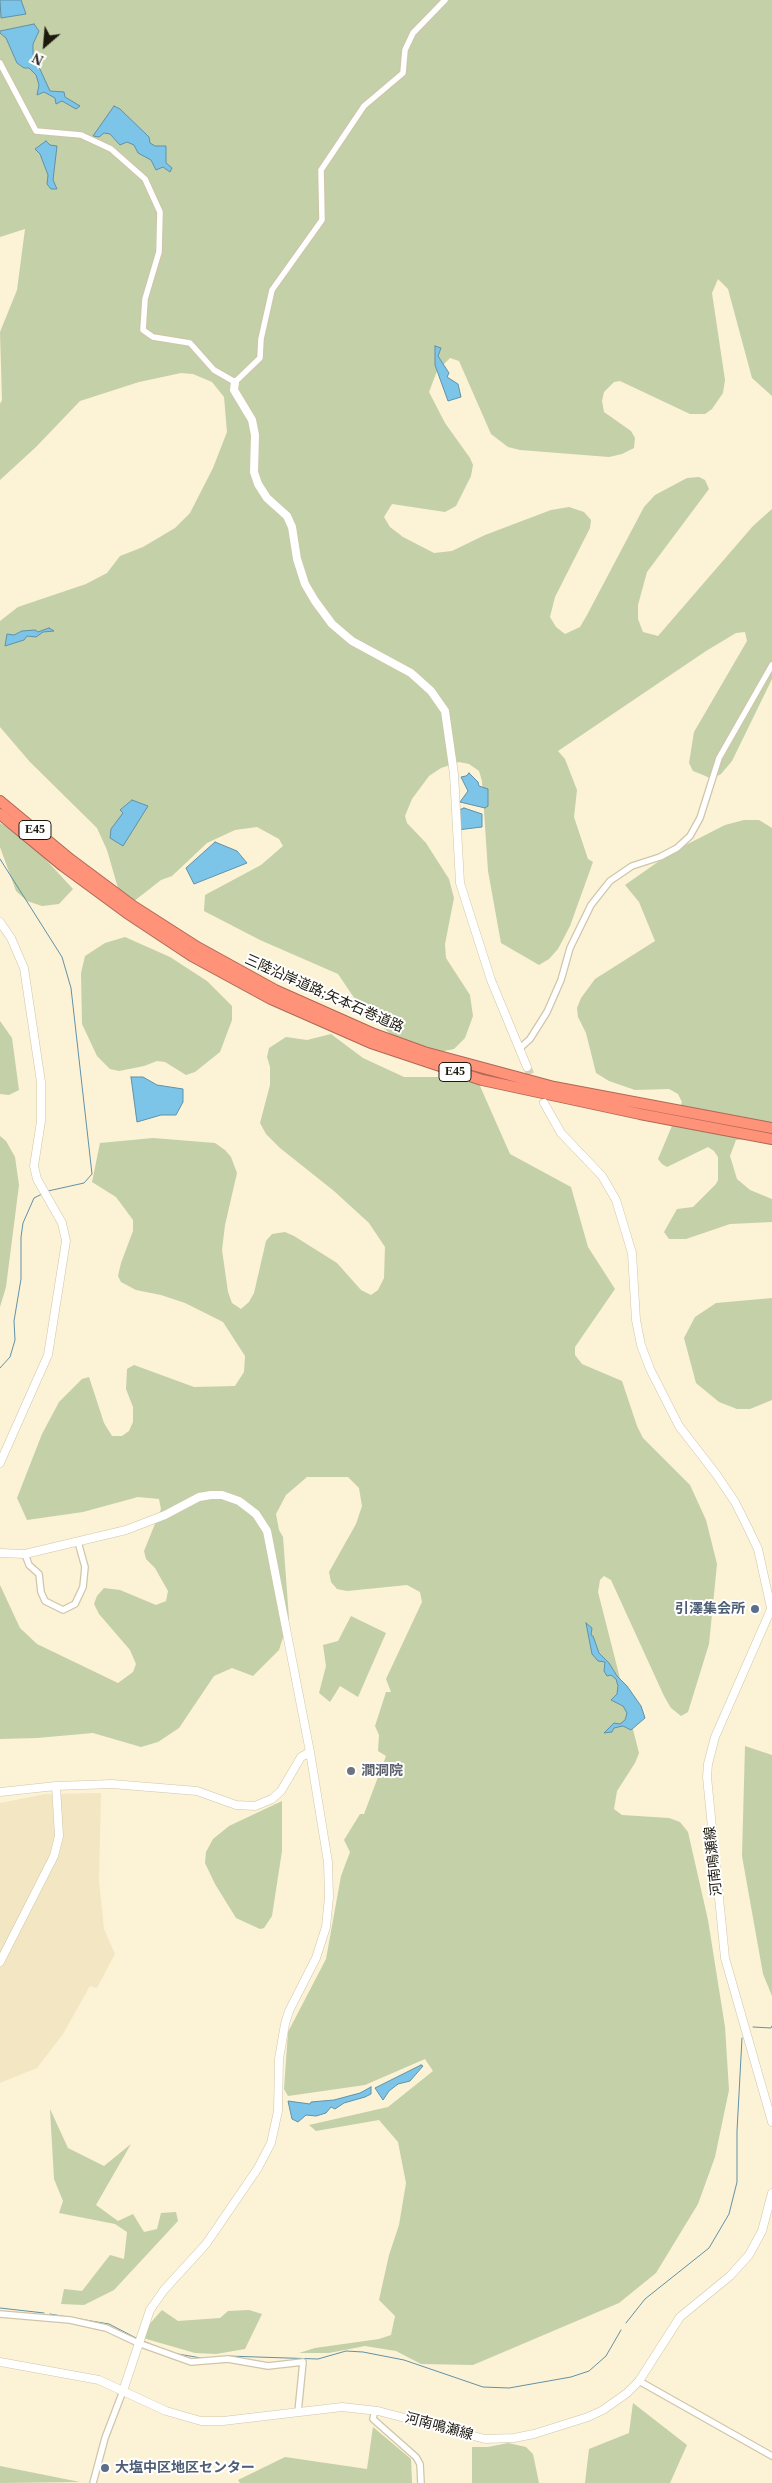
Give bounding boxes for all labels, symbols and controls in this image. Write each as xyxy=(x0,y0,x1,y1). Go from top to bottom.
north arrow xyxy=(20,20,70,70)
text: N xyxy=(30,50,46,68)
road number: E45 xyxy=(19,820,51,840)
street label: 三陸沿岸道路;矢本石巻道路 xyxy=(242,951,406,1037)
road number: E45 xyxy=(439,1062,471,1082)
place label: 引澤集会所 xyxy=(675,1601,745,1617)
marker: 引澤集会所 xyxy=(749,1603,761,1615)
place label: 澗洞院 xyxy=(361,1763,403,1779)
marker: 澗洞院 xyxy=(345,1765,357,1777)
street label: 河南鳴瀬線 xyxy=(702,1825,726,1897)
street label: 河南鳴瀬線 xyxy=(403,2410,475,2444)
place label: 大塩中区地区センター xyxy=(115,2460,255,2476)
marker: 大塩中区地区センター xyxy=(99,2462,111,2474)

